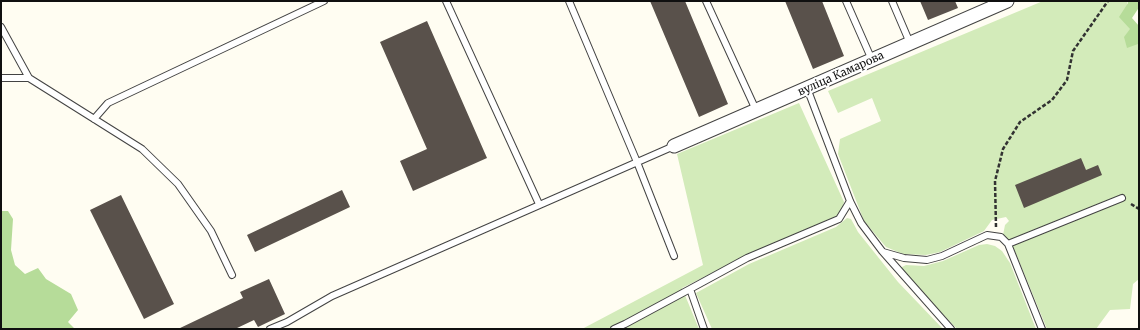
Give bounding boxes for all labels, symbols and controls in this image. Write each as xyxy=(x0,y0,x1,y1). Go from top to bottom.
street label: вуліца Камарова xyxy=(796,49,886,99)

